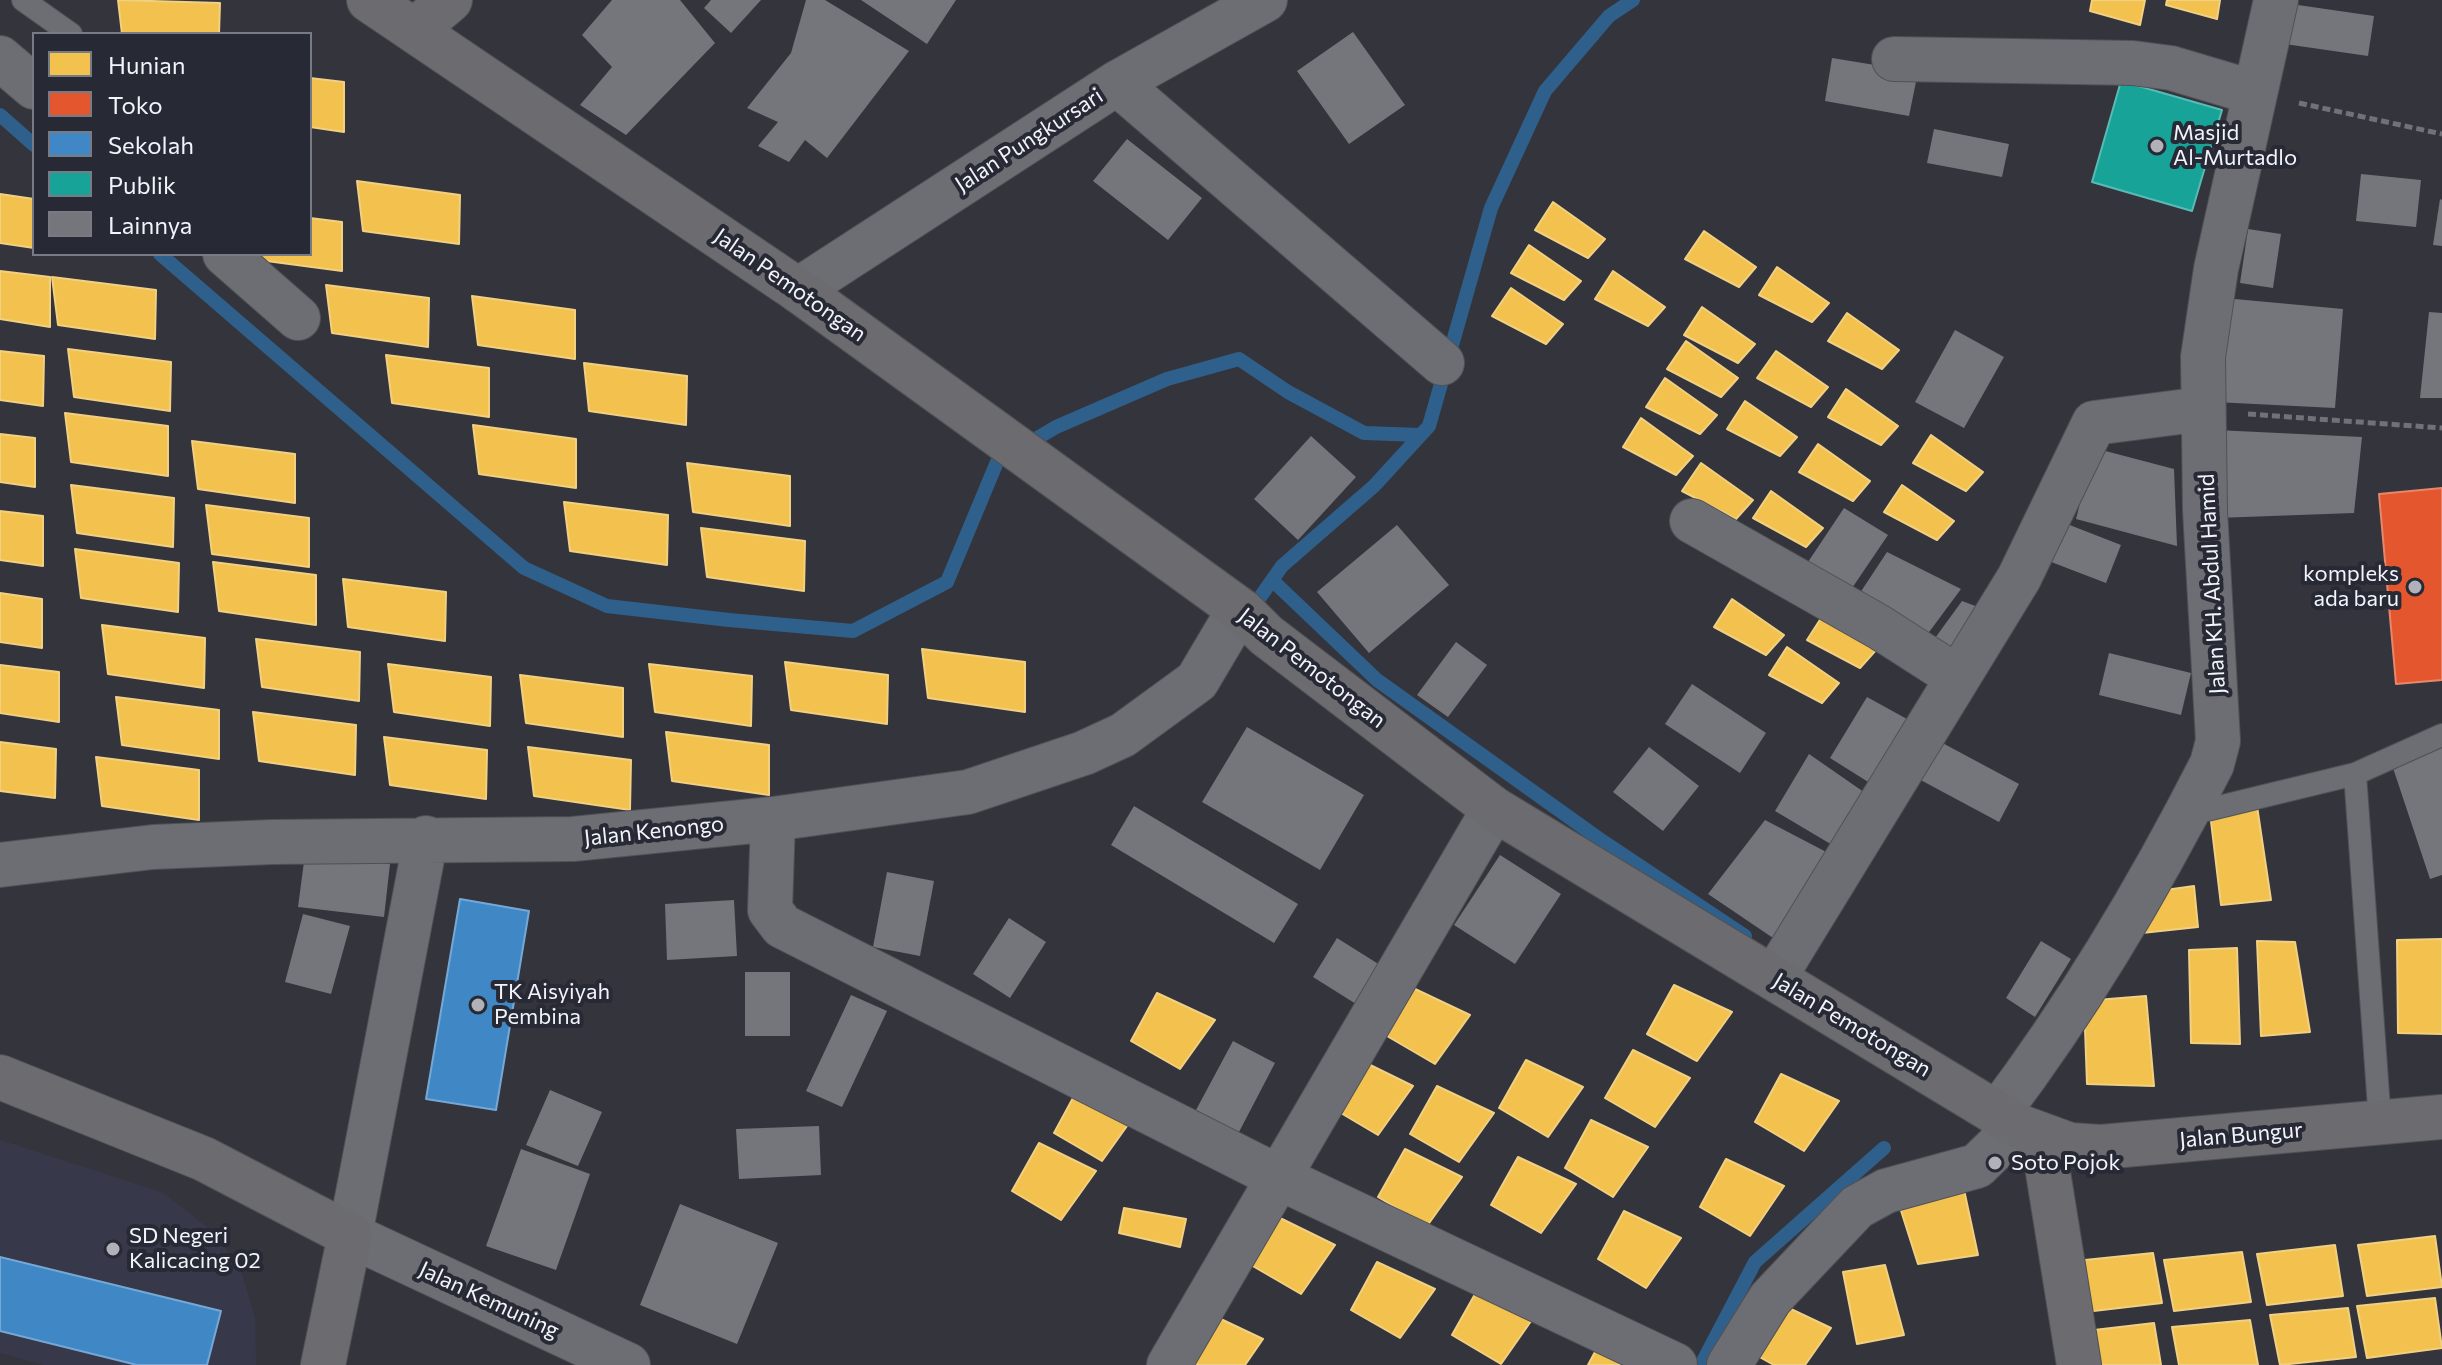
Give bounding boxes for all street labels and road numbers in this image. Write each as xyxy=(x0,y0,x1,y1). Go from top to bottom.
street label: Jalan Pungkursari xyxy=(950,82,1108,198)
street label: Jalan Pemotongan xyxy=(709,223,871,347)
street label: Jalan KH. Abdul Hamid xyxy=(2193,473,2231,695)
street label: Jalan Pemotongan xyxy=(1233,602,1391,734)
street label: Jalan Kenongo xyxy=(583,811,725,851)
street label: Jalan Pemotongan xyxy=(1768,967,1936,1083)
street label: Jalan Bungur xyxy=(2178,1116,2304,1154)
street label: Jalan Kemuning xyxy=(415,1256,563,1344)

